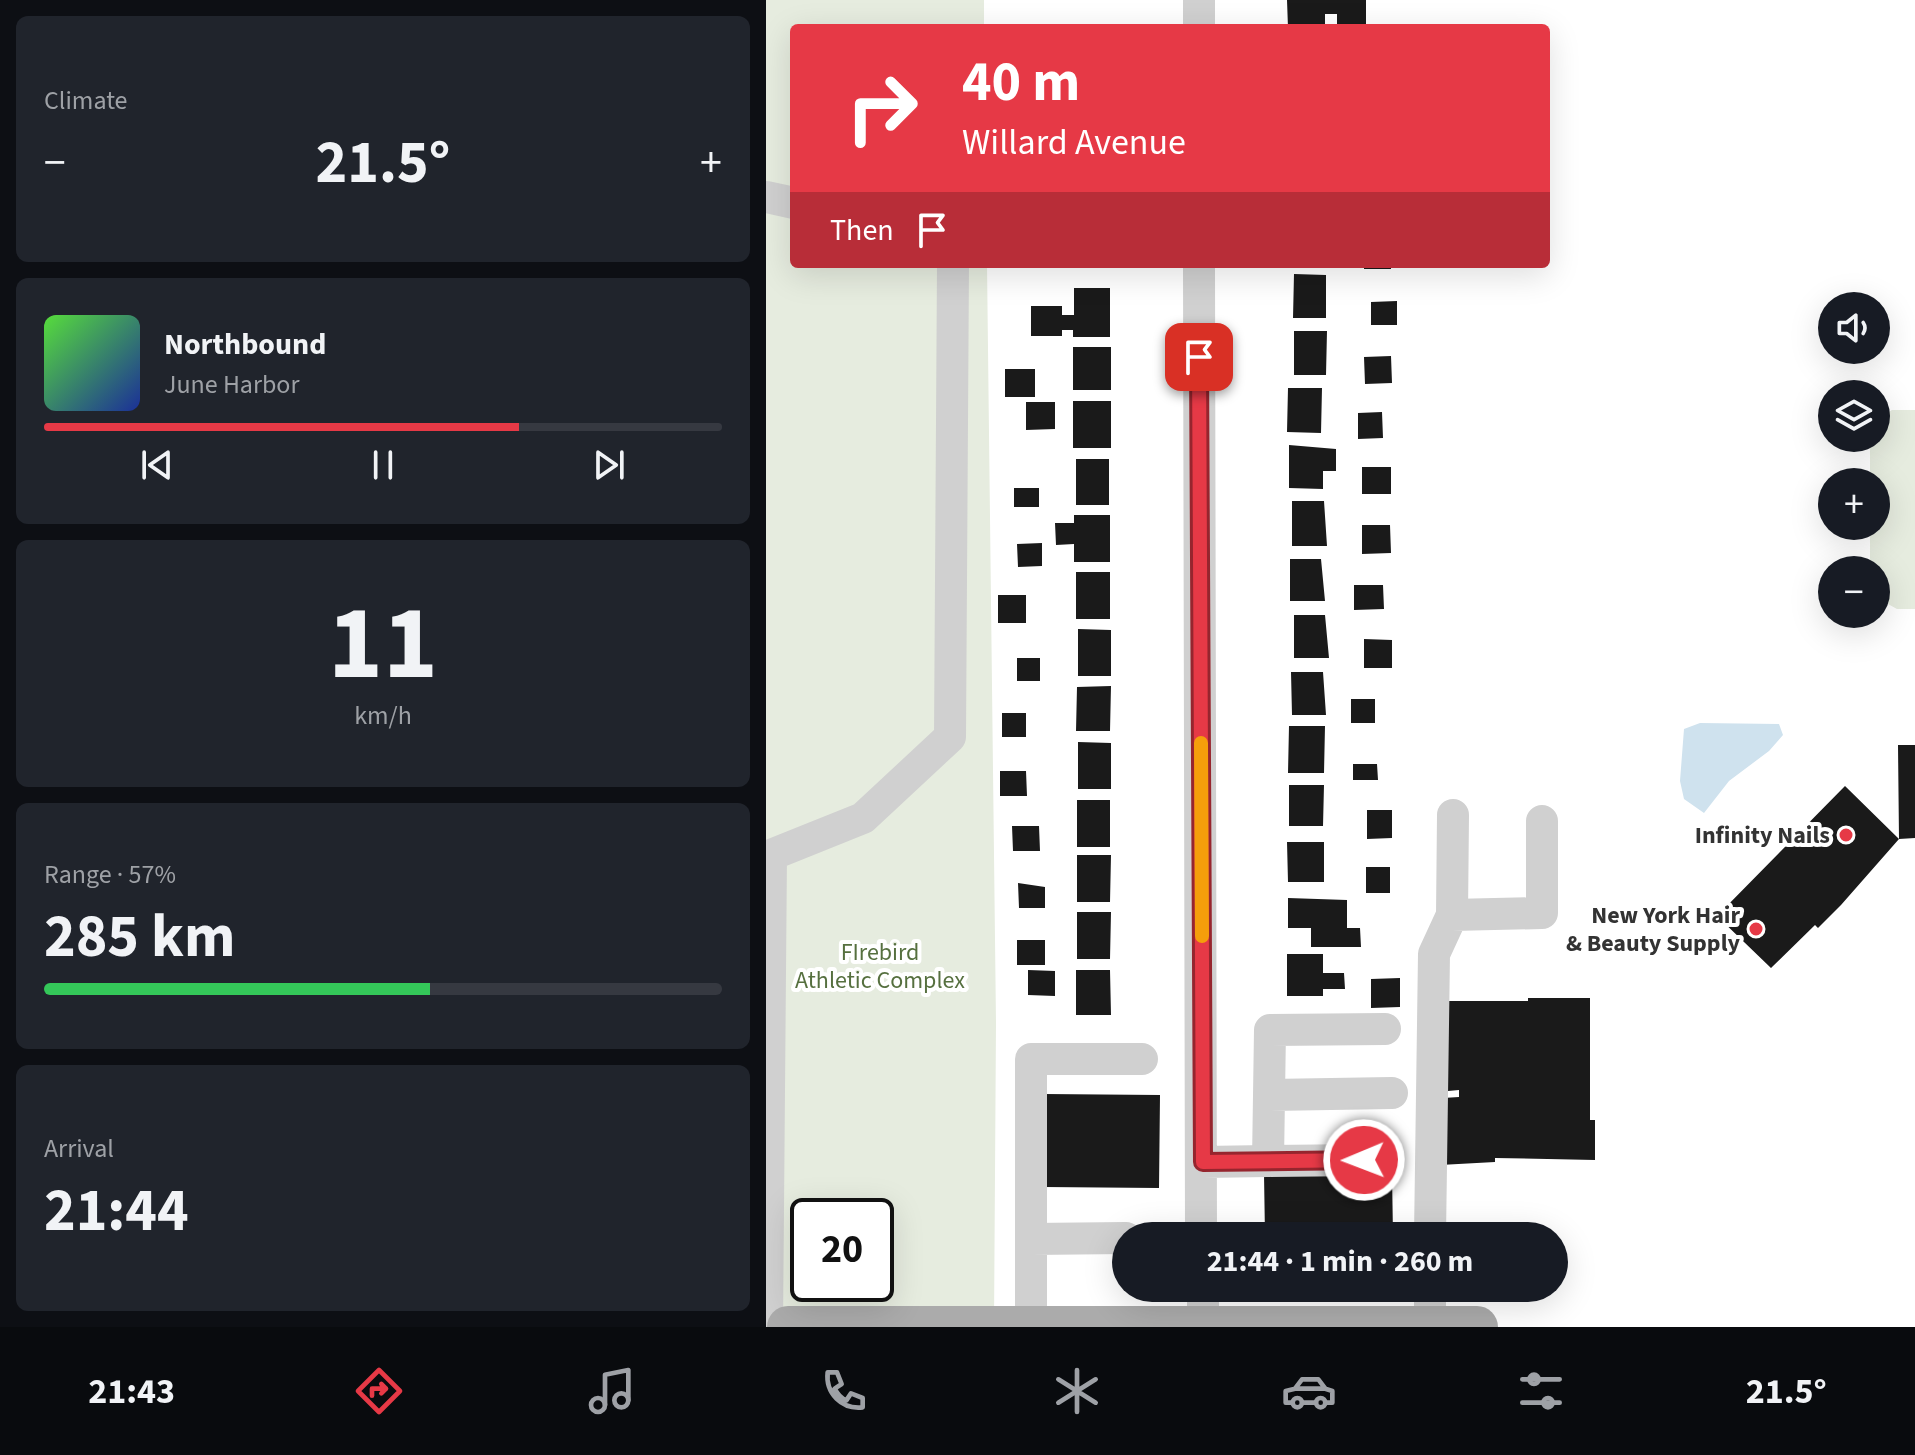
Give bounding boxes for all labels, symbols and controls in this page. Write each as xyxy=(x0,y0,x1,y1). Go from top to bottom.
text: 40 m xyxy=(962,43,1080,122)
icon: right xyxy=(830,56,934,160)
text: Climate xyxy=(44,82,128,119)
text: Willard Avenue xyxy=(962,117,1186,168)
text: 21.5° xyxy=(316,121,450,206)
text: − xyxy=(44,132,66,195)
text: + xyxy=(700,132,722,195)
icon: arrive xyxy=(910,208,954,252)
text: Then xyxy=(830,209,894,252)
map controls xyxy=(1818,292,1890,628)
button: sound xyxy=(1818,292,1890,364)
text: Northbound xyxy=(164,323,326,366)
pin xyxy=(1165,323,1233,391)
icon: arrive xyxy=(1177,335,1221,379)
text: June Harbor xyxy=(164,366,300,403)
button: layers xyxy=(1818,380,1890,452)
icon: previous xyxy=(135,443,179,487)
icon: pause xyxy=(361,443,405,487)
icon: next xyxy=(587,443,631,487)
button: + xyxy=(1818,468,1890,540)
button: − xyxy=(1818,556,1890,628)
text: 11 xyxy=(328,571,438,719)
text: km/h xyxy=(354,697,412,734)
place label: Infinity Nails xyxy=(1695,818,1830,853)
marker: Infinity Nails xyxy=(1837,826,1855,844)
text: Range · 57% xyxy=(44,856,176,893)
text: 285 km xyxy=(44,895,235,980)
place label: New York Hair & Beauty Supply xyxy=(1566,898,1740,961)
marker: New York Hair & Beauty Supply xyxy=(1747,920,1765,938)
park label: FIrebird Athletic Complex xyxy=(795,935,965,998)
position arrow xyxy=(1322,1118,1406,1202)
text: Arrival xyxy=(44,1130,114,1167)
text: 21:44 xyxy=(44,1169,189,1254)
speed limit sign: 20 xyxy=(790,1198,894,1302)
text: 21:44 · 1 min · 260 m xyxy=(1207,1240,1473,1283)
icon: directions xyxy=(351,1363,407,1419)
icon: music xyxy=(584,1363,640,1419)
icon: phone xyxy=(816,1363,872,1419)
icon: climate xyxy=(1049,1363,1105,1419)
icon: car xyxy=(1281,1363,1337,1419)
icon: filters xyxy=(1513,1363,1569,1419)
text: 21:43 xyxy=(88,1366,175,1417)
text: 21.5° xyxy=(1746,1366,1827,1417)

